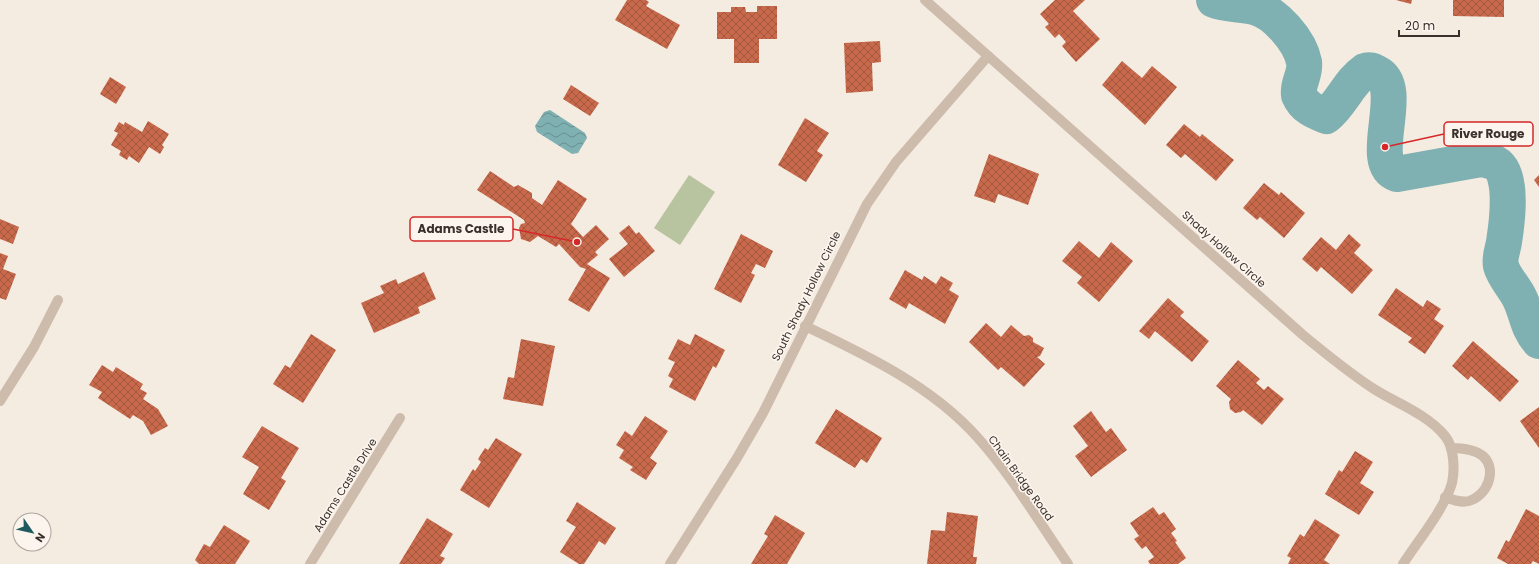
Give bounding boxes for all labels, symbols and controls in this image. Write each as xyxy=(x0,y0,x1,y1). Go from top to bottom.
scale bar xyxy=(1399,12,1459,38)
text: 20 m xyxy=(1405,17,1435,34)
callout: River Rouge xyxy=(1444,122,1533,146)
text: River Rouge xyxy=(1451,125,1525,142)
street label: Shady Hollow Circle xyxy=(1178,207,1270,291)
callout: Adams Castle xyxy=(410,217,513,241)
text: Adams Castle xyxy=(418,220,505,237)
street label: South Shady Hollow Circle xyxy=(768,228,845,364)
street label: Chain Bridge Road xyxy=(984,432,1058,524)
street label: Adams Castle Drive xyxy=(310,435,380,535)
north arrow xyxy=(12,512,52,552)
text: N xyxy=(31,530,49,545)

